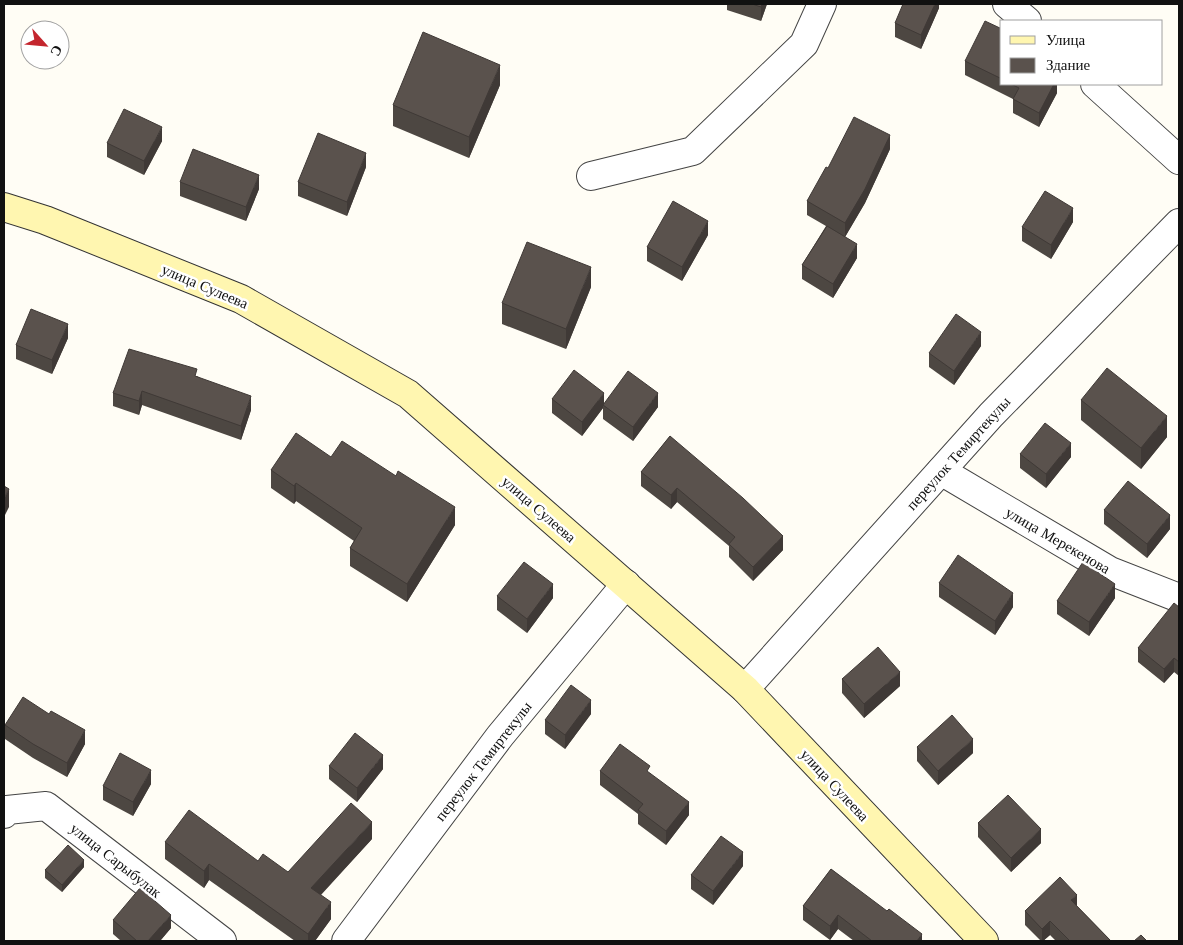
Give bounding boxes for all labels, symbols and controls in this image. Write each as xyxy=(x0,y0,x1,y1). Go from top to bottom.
north arrow xyxy=(20,20,70,70)
legend xyxy=(1000,20,1163,85)
text: Улица xyxy=(1046,30,1085,49)
text: С xyxy=(46,42,67,59)
text: Здание xyxy=(1046,55,1090,74)
street label: улица Сулеева xyxy=(159,259,251,313)
street label: переулок Темиртекулы xyxy=(902,392,1014,514)
street label: улица Сулеева xyxy=(498,472,580,547)
street label: улица Мерекенова xyxy=(1002,502,1114,578)
street label: переулок Темиртекулы xyxy=(430,697,536,825)
street label: улица Сулеева xyxy=(797,745,874,825)
street label: улица Сарыбулак xyxy=(66,818,166,902)

